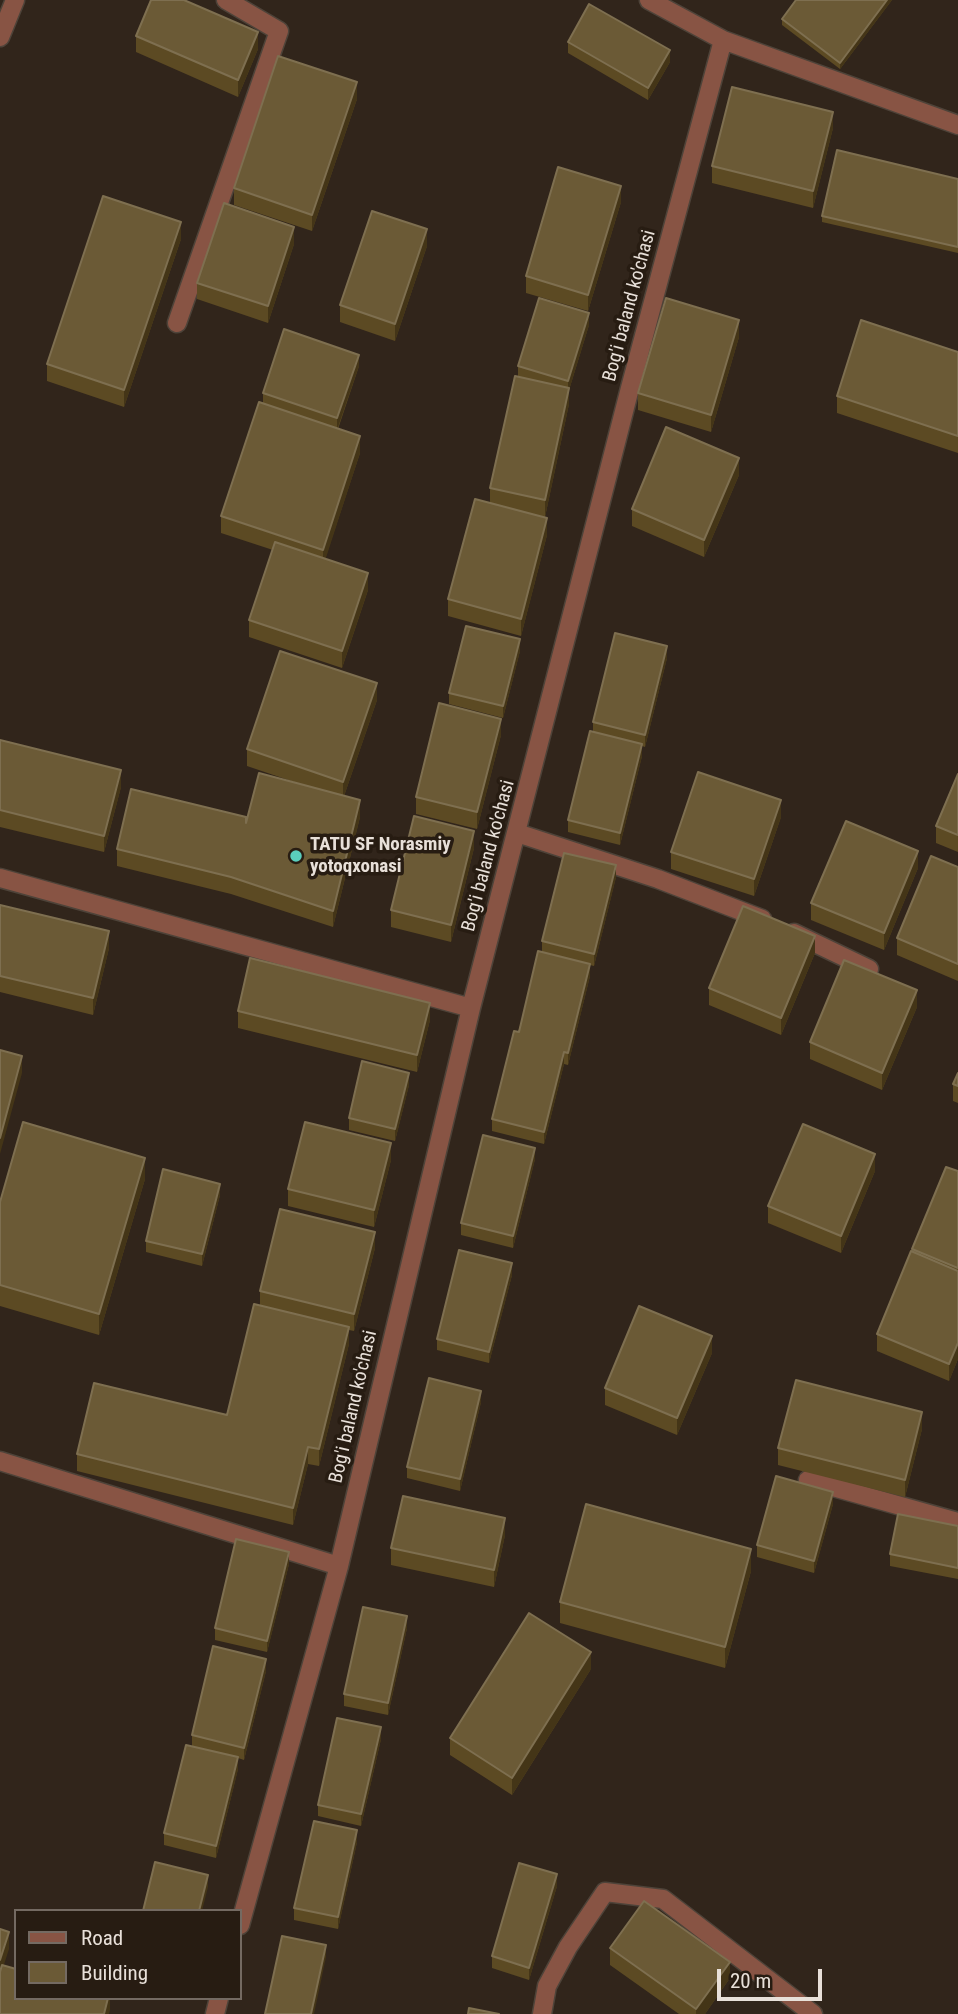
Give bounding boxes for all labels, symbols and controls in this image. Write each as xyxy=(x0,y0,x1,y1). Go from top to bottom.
street label: Bog'i baland ko'chasi xyxy=(599,228,661,384)
street label: Bog'i baland ko'chasi xyxy=(458,778,520,934)
place label: TATU SF Norasmiy yotoqxonasi xyxy=(310,834,451,878)
marker: TATU SF Norasmiy yotoqxonasi xyxy=(288,848,304,864)
street label: Bog'i baland ko'chasi xyxy=(325,1328,383,1486)
legend xyxy=(14,1909,242,2000)
text: Road xyxy=(81,1926,123,1950)
scale bar xyxy=(720,1954,825,1998)
text: Building xyxy=(81,1961,148,1985)
text: 20 m xyxy=(730,1969,771,1993)

